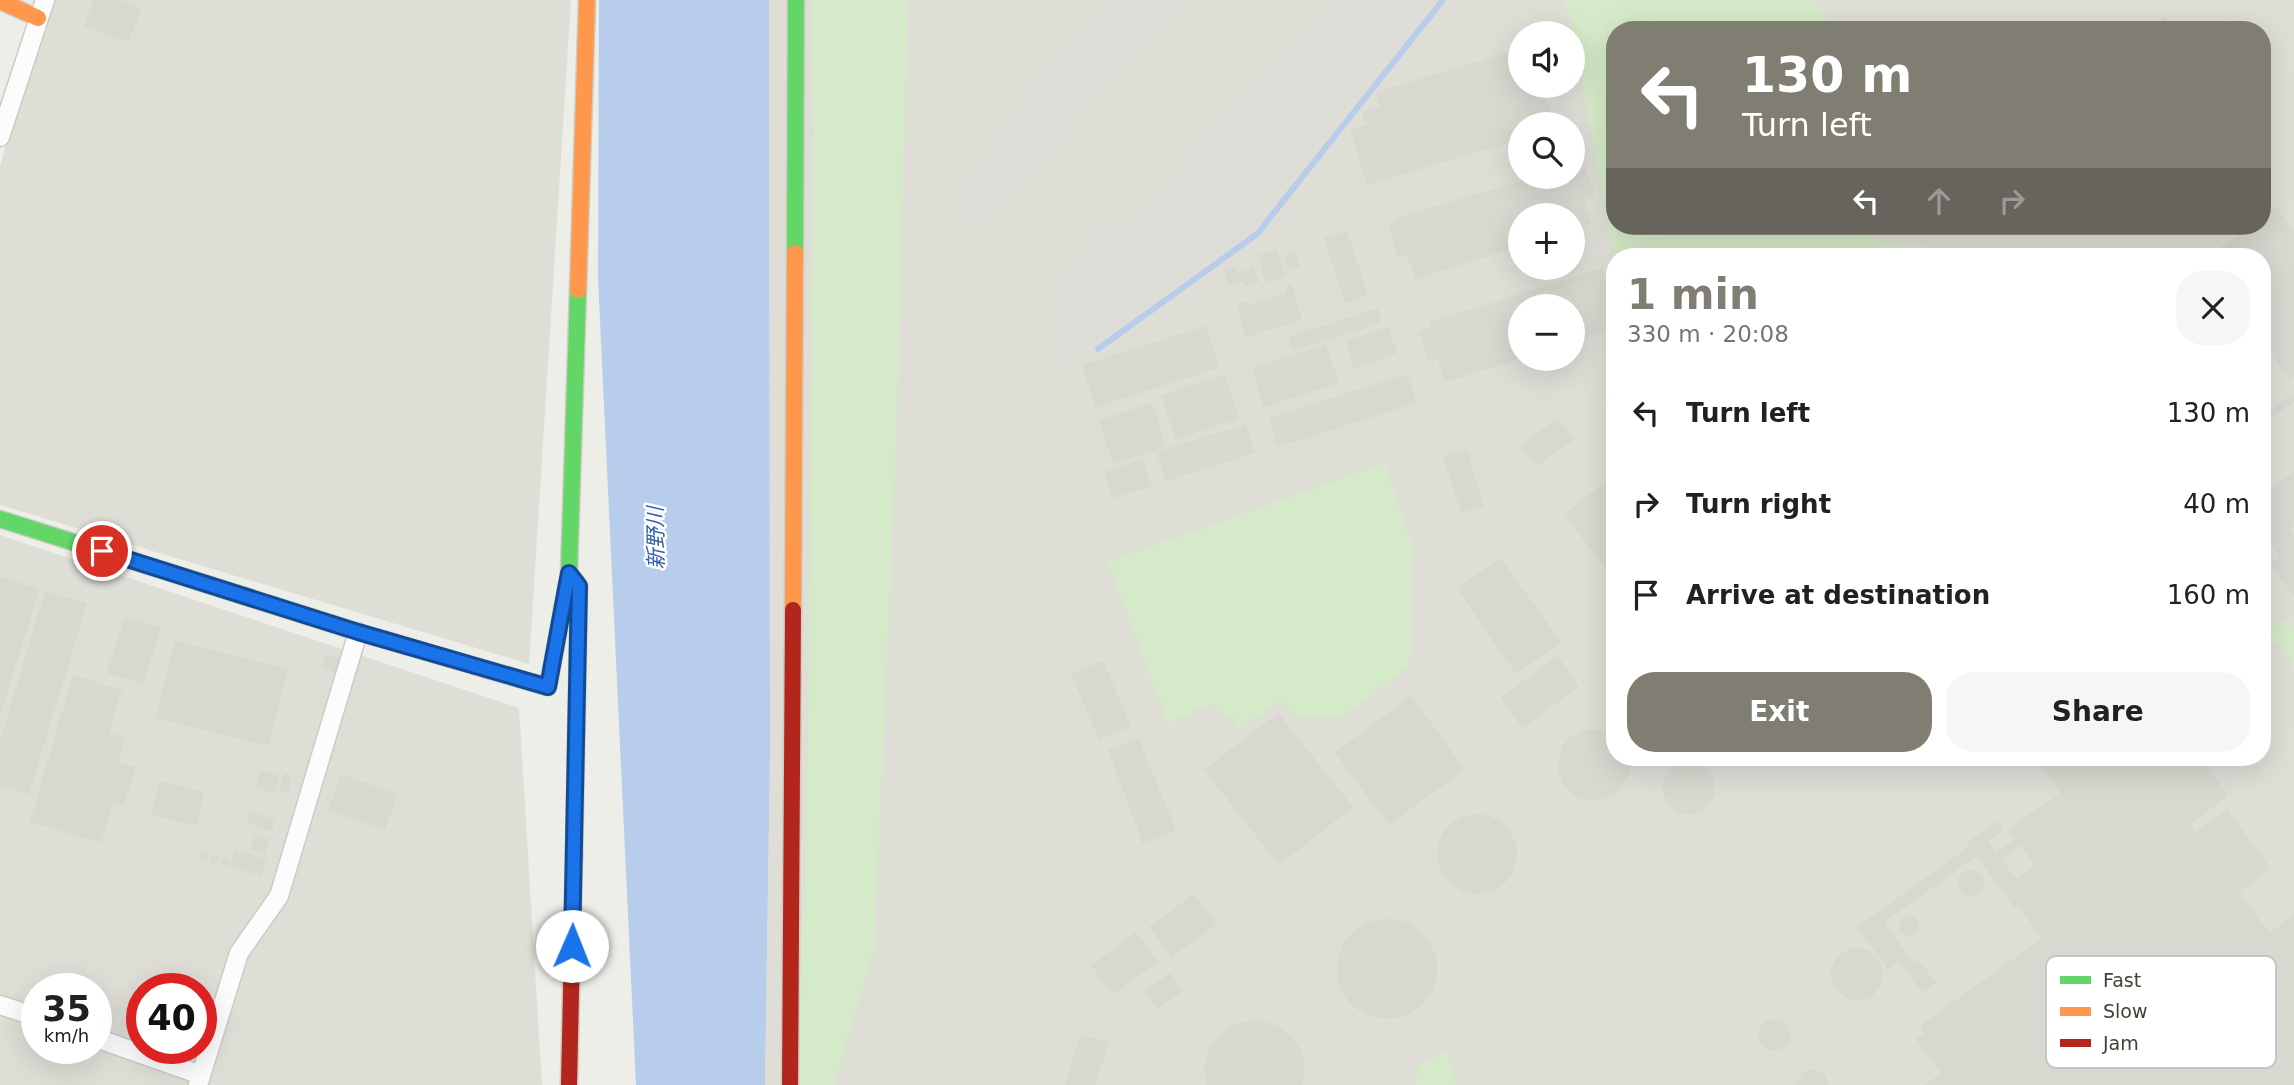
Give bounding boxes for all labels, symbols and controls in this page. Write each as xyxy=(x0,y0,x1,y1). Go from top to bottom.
map controls xyxy=(1508,21,1585,371)
button: sound xyxy=(1508,21,1585,98)
text: 130 m xyxy=(1742,47,1912,104)
icon: left xyxy=(1627,49,1718,140)
text: Turn left xyxy=(1742,106,1872,144)
button: search xyxy=(1508,112,1585,189)
icon: left xyxy=(1847,182,1885,220)
icon: ahead xyxy=(1920,182,1958,220)
icon: right xyxy=(1993,182,2031,220)
button: + xyxy=(1508,203,1585,280)
text: 1 min xyxy=(1627,270,1759,319)
button: close xyxy=(2176,271,2250,345)
button: − xyxy=(1508,294,1585,371)
text: 330 m · 20:08 xyxy=(1627,321,1789,347)
icon: left xyxy=(1627,394,1665,432)
text: Turn left xyxy=(1686,398,1810,428)
text: 130 m xyxy=(2167,398,2250,428)
icon: right xyxy=(1627,485,1665,523)
text: Turn right xyxy=(1686,489,1831,519)
text: 40 m xyxy=(2183,489,2250,519)
water label: 新野川 xyxy=(643,504,669,570)
pin xyxy=(72,521,132,581)
icon: arrive xyxy=(83,532,121,570)
icon: arrive xyxy=(1627,576,1665,614)
text: Arrive at destination xyxy=(1686,580,1990,610)
text: 160 m xyxy=(2167,580,2250,610)
button: Exit xyxy=(1627,672,1932,752)
button: Share xyxy=(1946,672,2250,752)
position arrow xyxy=(535,909,609,983)
legend xyxy=(2046,956,2276,1068)
text: Fast xyxy=(2103,969,2141,991)
speed limit sign: 40 xyxy=(126,973,217,1064)
text: 35 xyxy=(42,989,91,1029)
text: Slow xyxy=(2103,1000,2148,1022)
text: km/h xyxy=(44,1025,89,1046)
text: Jam xyxy=(2102,1032,2139,1054)

